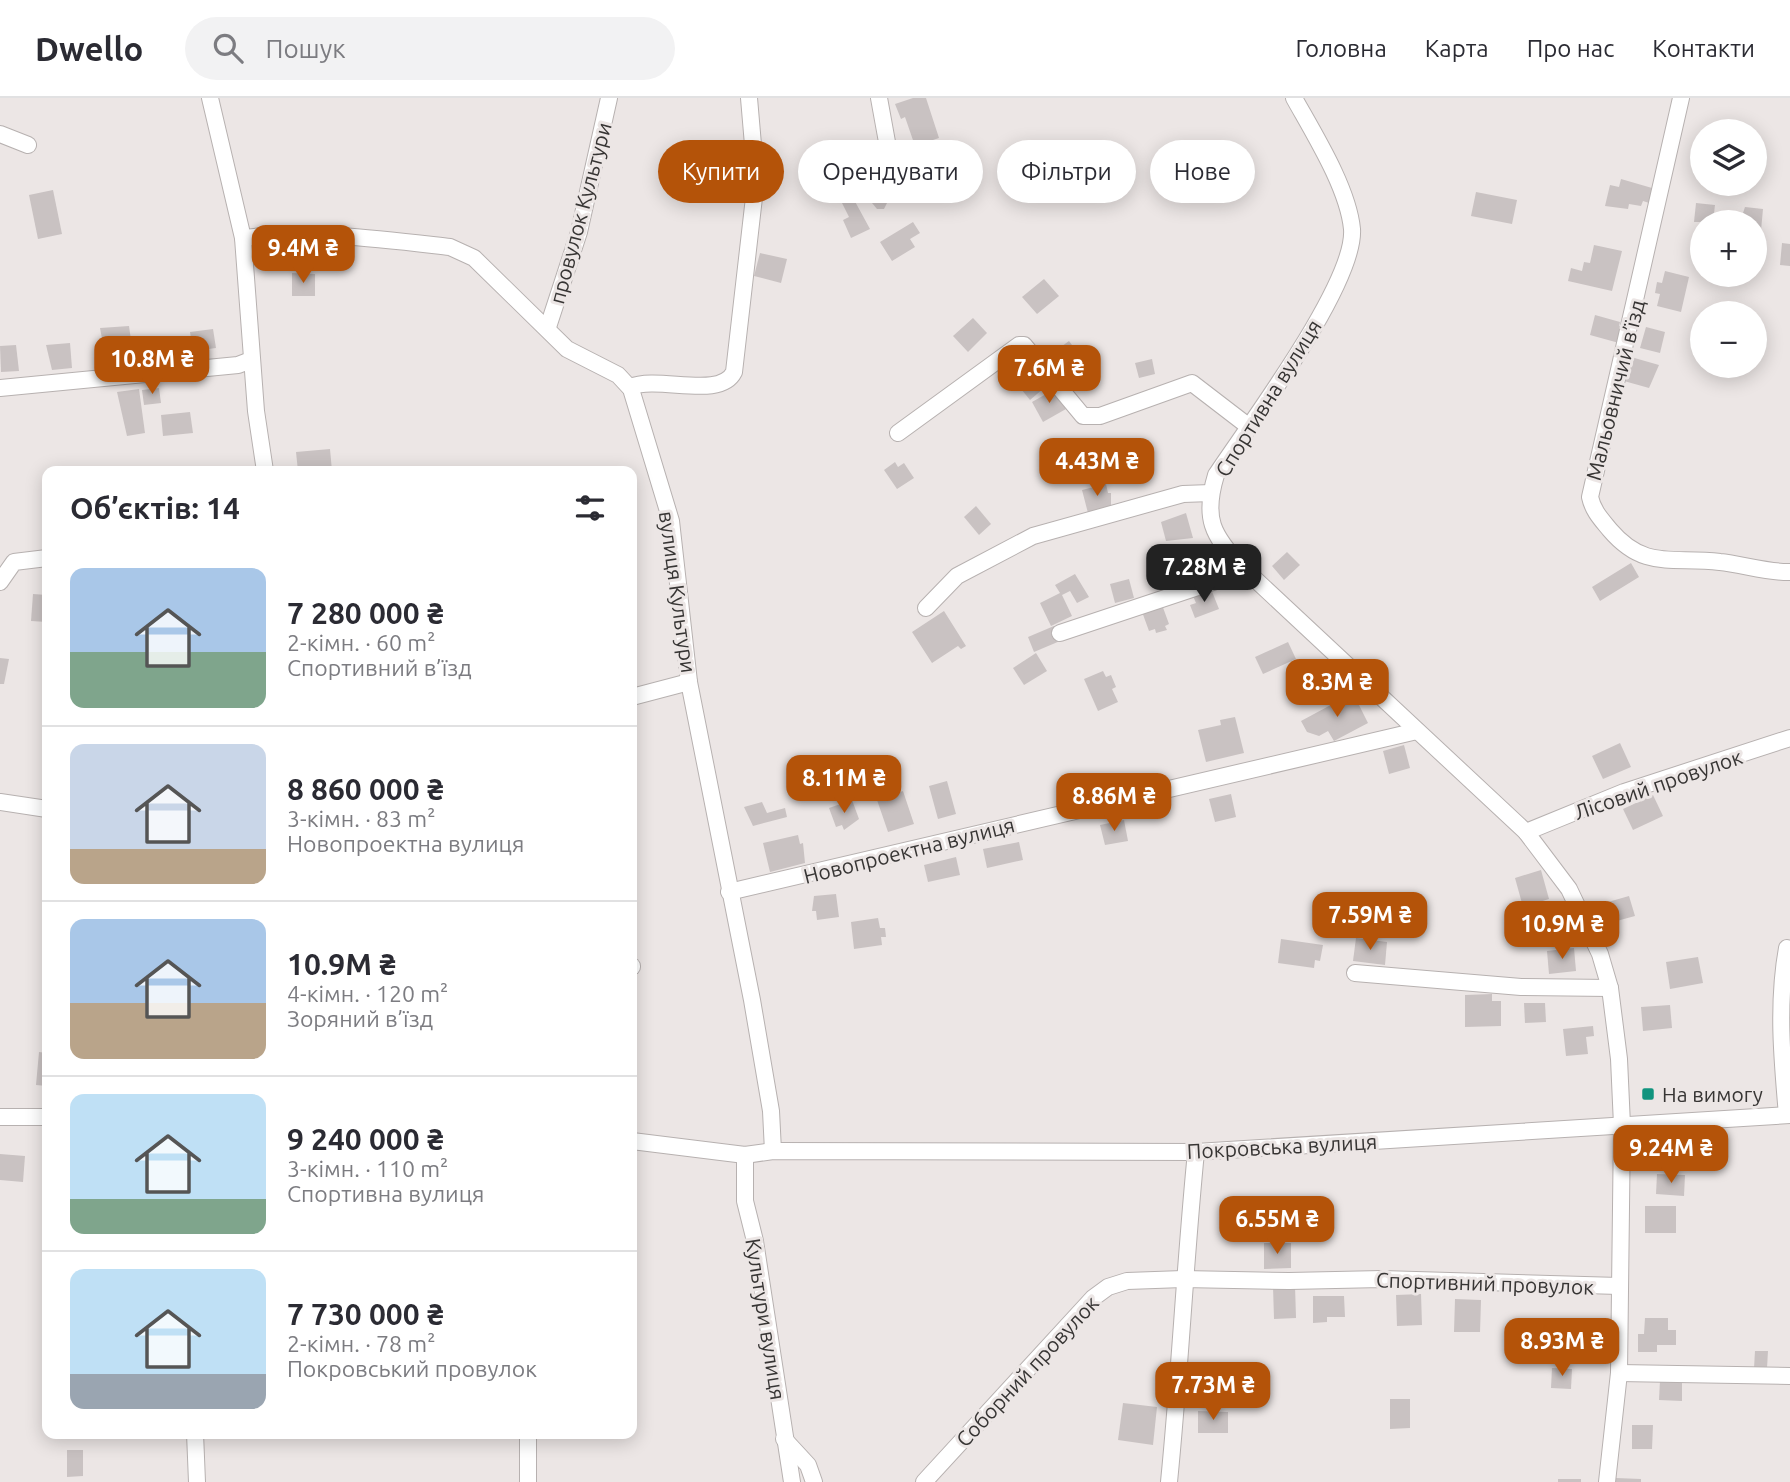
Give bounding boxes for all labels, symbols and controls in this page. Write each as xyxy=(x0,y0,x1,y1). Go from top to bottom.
search box xyxy=(185,17,675,80)
icon: search xyxy=(209,29,247,67)
text: Dwello xyxy=(35,30,143,67)
text: Пошук xyxy=(265,34,346,63)
text: Головна xyxy=(1295,35,1387,62)
text: Карта xyxy=(1425,35,1489,62)
text: Про нас xyxy=(1527,35,1614,62)
text: Контакти xyxy=(1652,35,1755,62)
map controls xyxy=(1690,119,1767,378)
button: layers xyxy=(1690,119,1767,196)
street label: провулок Культури xyxy=(544,120,616,306)
chip: Купити xyxy=(658,140,784,203)
chip: Орендувати xyxy=(798,140,983,203)
chip: Фільтри xyxy=(997,140,1136,203)
chip: Нове xyxy=(1150,140,1255,203)
button: + xyxy=(1690,210,1767,287)
pin: 9.4M ₴ xyxy=(246,226,360,285)
text: 9.4M ₴ xyxy=(268,235,338,260)
street label: Мальовничий в’їзд xyxy=(1581,297,1649,483)
button: − xyxy=(1690,301,1767,378)
street label: Спортивна вулиця xyxy=(1210,315,1326,481)
pin: 10.8M ₴ xyxy=(87,336,217,396)
pin: 7.6M ₴ xyxy=(992,345,1106,405)
text: 10.8M ₴ xyxy=(110,346,194,371)
text: 7.6M ₴ xyxy=(1014,355,1084,380)
pin: 4.43M ₴ xyxy=(1032,438,1162,498)
text: 4.43M ₴ xyxy=(1055,448,1139,473)
icon: filters xyxy=(571,489,609,527)
text: Об’єктів: 14 xyxy=(70,491,240,525)
street label: вулиця Культури xyxy=(655,510,701,674)
pin: 7.28M ₴ xyxy=(1139,545,1269,604)
text: 7.28M ₴ xyxy=(1162,554,1246,579)
icon: home xyxy=(126,596,210,680)
text: 7 280 000 ₴ xyxy=(287,596,444,630)
text: 2-кімн. · 60 m² xyxy=(287,630,435,655)
text: Спортивний в’їзд xyxy=(287,655,472,680)
pin: 8.3M ₴ xyxy=(1280,660,1394,719)
text: 8.3M ₴ xyxy=(1302,669,1372,694)
street label: Лісовий провулок xyxy=(1571,744,1745,824)
pin: 8.11M ₴ xyxy=(779,756,909,815)
text: 8.11M ₴ xyxy=(802,765,886,790)
icon: home xyxy=(126,772,210,856)
text: 8 860 000 ₴ xyxy=(287,772,444,806)
pin: 8.86M ₴ xyxy=(1049,774,1179,833)
text: 8.86M ₴ xyxy=(1072,783,1156,808)
text: 3-кімн. · 83 m² xyxy=(287,806,435,831)
street label: Новопроектна вулиця xyxy=(801,812,1017,888)
text: Новопроектна вулиця xyxy=(287,831,524,856)
pin: 7.59M ₴ xyxy=(1305,892,1435,952)
text: 7.59M ₴ xyxy=(1328,902,1412,927)
pin: 10.9M ₴ xyxy=(1497,902,1627,961)
text: 10.9M ₴ xyxy=(1520,911,1604,936)
icon: home xyxy=(126,947,210,1031)
text: 10.9M ₴ xyxy=(287,947,396,981)
text: 4-кімн. · 120 m² xyxy=(287,981,448,1006)
text: Зоряний в’їзд xyxy=(287,1006,433,1031)
place label: На вимогу xyxy=(1662,1082,1763,1106)
marker: На вимогу xyxy=(1640,1086,1656,1102)
icon: home xyxy=(126,1122,210,1206)
text: 9 240 000 ₴ xyxy=(287,1122,444,1156)
pin: 9.24M ₴ xyxy=(1606,1126,1736,1185)
street label: Покровська вулиця xyxy=(1186,1129,1378,1163)
text: 9.24M ₴ xyxy=(1629,1135,1713,1160)
text: 3-кімн. · 110 m² xyxy=(287,1156,448,1181)
text: Спортивна вулиця xyxy=(287,1181,484,1206)
pin: 6.55M ₴ xyxy=(1212,1196,1342,1256)
text: 6.55M ₴ xyxy=(1235,1206,1319,1231)
street label: Культури вулиця xyxy=(741,1237,791,1401)
street label: Спортивний провулок xyxy=(1376,1267,1595,1299)
street label: Соборний провулок xyxy=(951,1291,1103,1451)
icon: home xyxy=(126,1297,210,1381)
text: 7 730 000 ₴ xyxy=(287,1297,444,1331)
pin: 8.93M ₴ xyxy=(1497,1318,1627,1378)
text: 8.93M ₴ xyxy=(1520,1328,1604,1353)
text: 2-кімн. · 78 m² xyxy=(287,1331,435,1356)
text: Покровський провулок xyxy=(287,1356,537,1381)
pin: 7.73M ₴ xyxy=(1148,1362,1278,1422)
text: 7.73M ₴ xyxy=(1171,1372,1255,1397)

